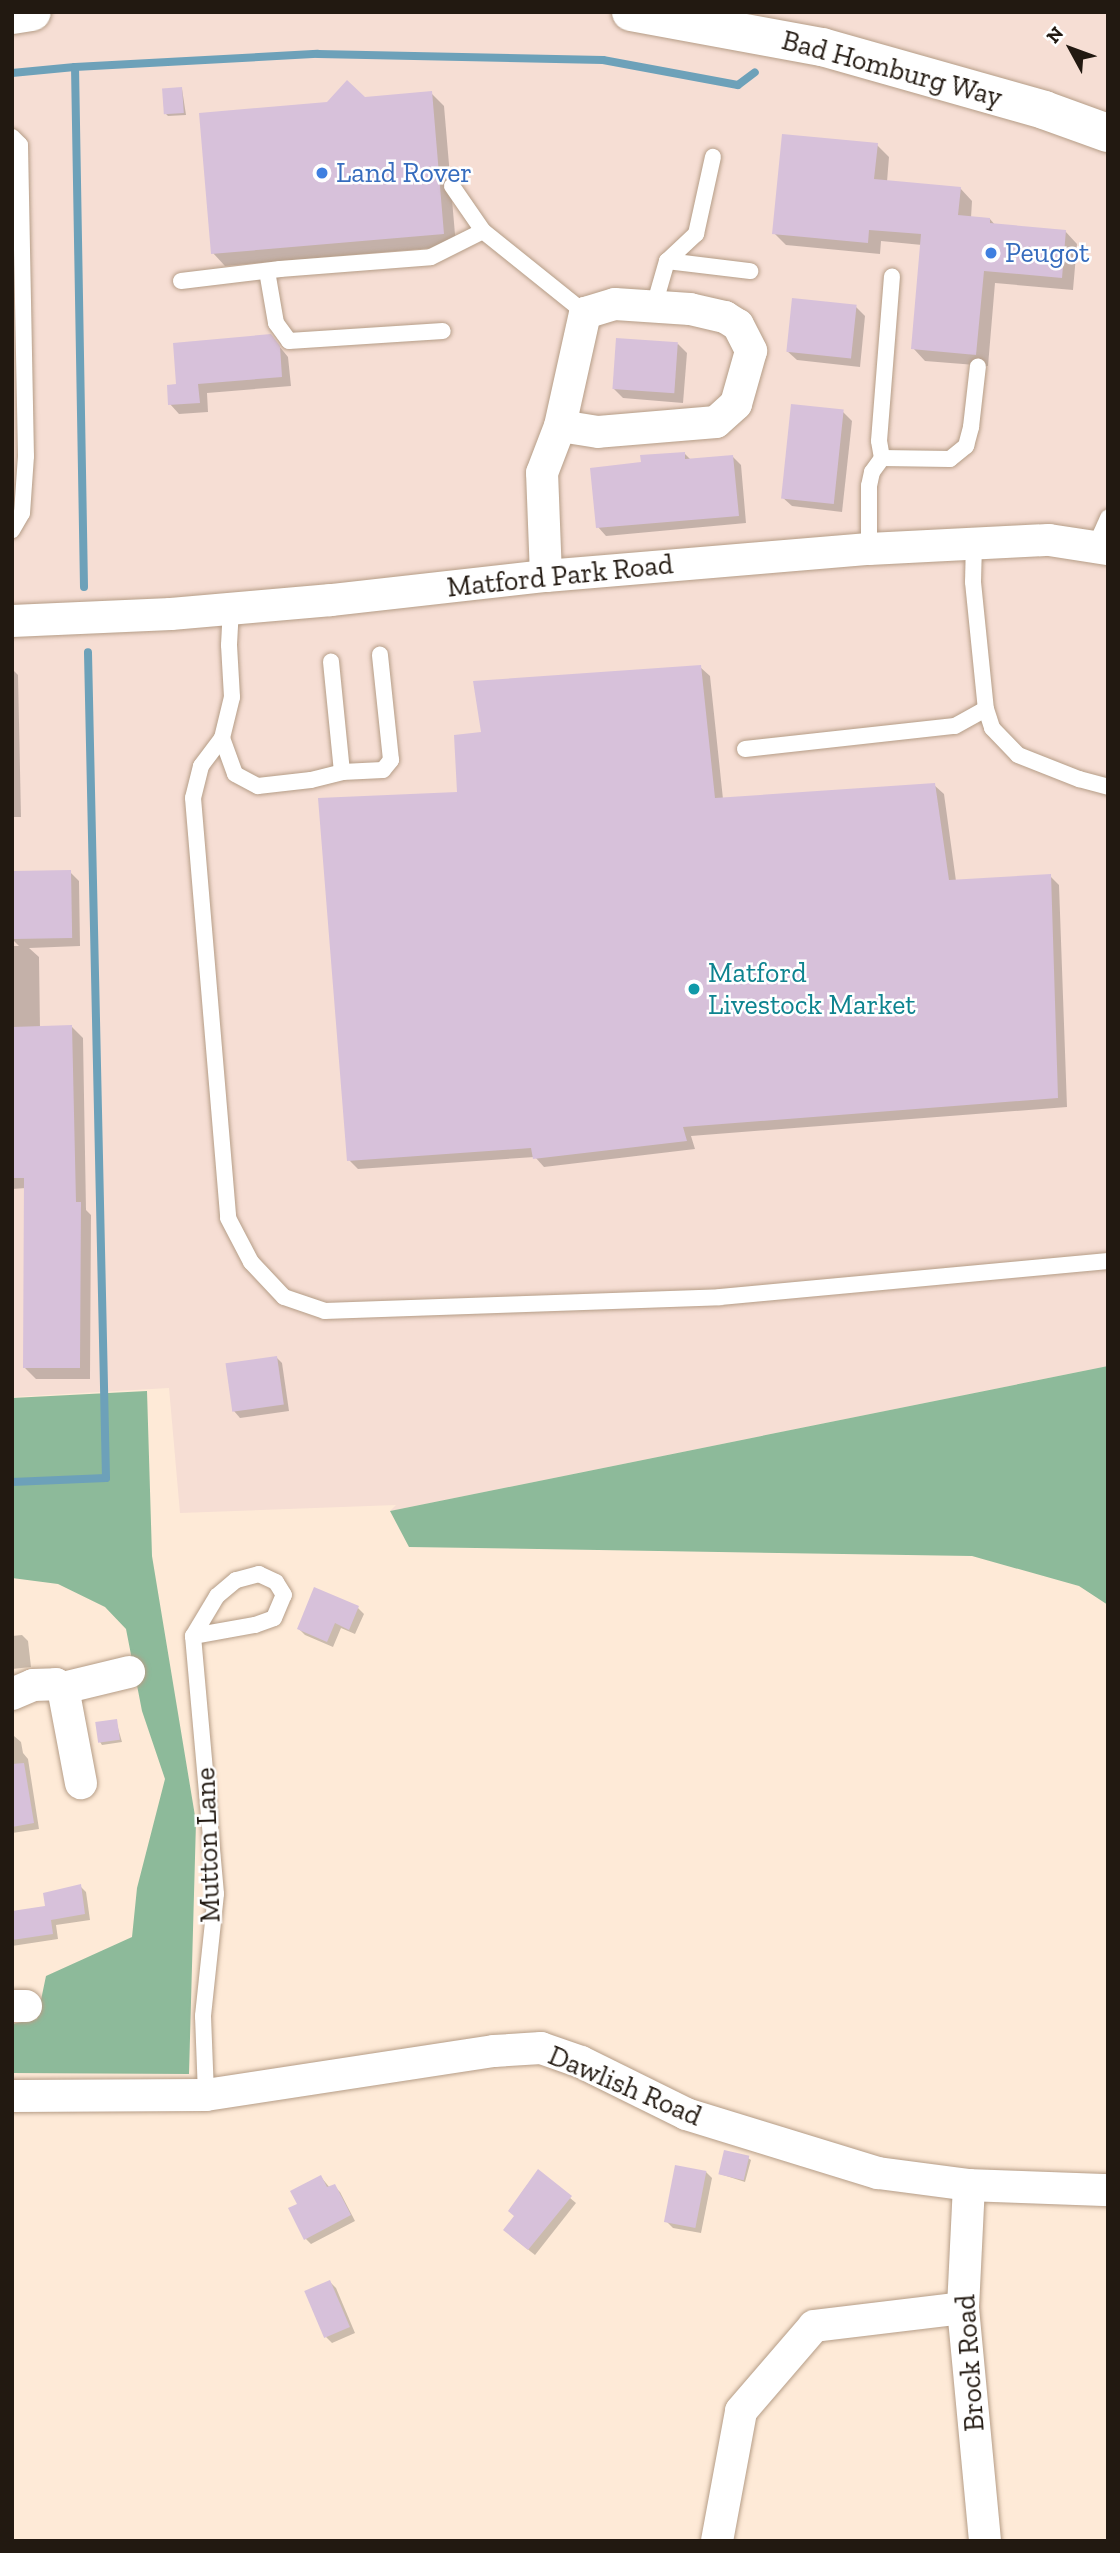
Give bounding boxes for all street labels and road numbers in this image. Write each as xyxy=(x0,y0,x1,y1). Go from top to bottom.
street label: Bad Homburg Way xyxy=(778,23,1006,115)
street label: Matford Park Road xyxy=(445,547,675,605)
street label: Mutton Lane xyxy=(188,1767,228,1923)
street label: Dawlish Road xyxy=(543,2039,707,2133)
street label: Brock Road xyxy=(948,2293,992,2433)

